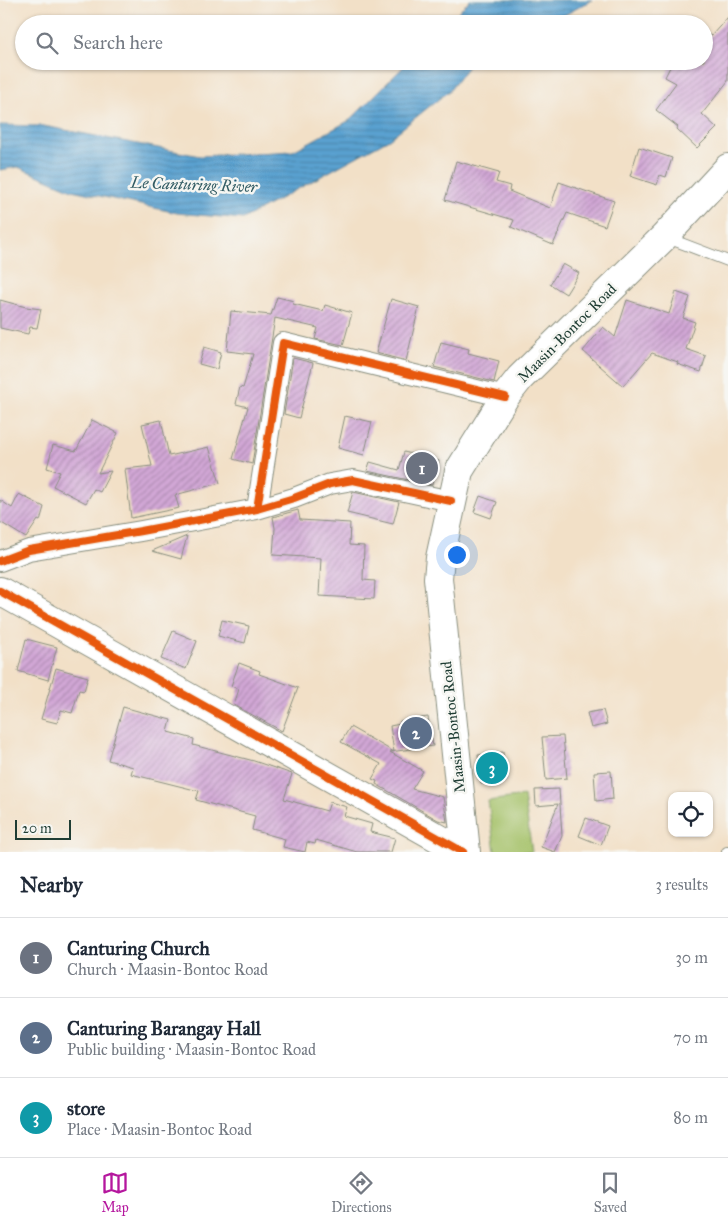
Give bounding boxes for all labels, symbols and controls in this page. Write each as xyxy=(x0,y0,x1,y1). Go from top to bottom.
search box xyxy=(15,15,713,70)
icon: search xyxy=(33,29,61,57)
text: Search here xyxy=(73,31,163,54)
water label: Le Canturing River xyxy=(129,173,259,196)
street label: Maasin-Bontoc Road xyxy=(514,280,620,386)
pin: 1 xyxy=(406,449,438,487)
your location xyxy=(444,542,470,568)
street label: Maasin-Bontoc Road xyxy=(437,660,469,794)
pin: 2 xyxy=(400,714,432,752)
pin: 3 xyxy=(476,749,508,787)
map controls xyxy=(668,792,713,837)
button: locate xyxy=(668,792,713,837)
scale bar xyxy=(15,817,71,840)
text: 20 m xyxy=(22,820,52,837)
text: Nearby xyxy=(20,872,83,898)
text: 3 results xyxy=(655,875,708,894)
text: Canturing Church xyxy=(67,937,210,960)
text: 1 xyxy=(33,948,39,967)
text: 30 m xyxy=(675,948,708,967)
text: Church · Maasin-Bontoc Road xyxy=(67,960,268,979)
text: Canturing Barangay Hall xyxy=(67,1017,261,1040)
text: 2 xyxy=(32,1028,40,1047)
text: 70 m xyxy=(673,1028,708,1047)
text: Public building · Maasin-Bontoc Road xyxy=(67,1040,316,1059)
text: store xyxy=(67,1097,105,1120)
text: 3 xyxy=(33,1108,39,1127)
text: 80 m xyxy=(673,1108,708,1127)
text: Place · Maasin-Bontoc Road xyxy=(67,1120,252,1139)
tab: Map xyxy=(101,1169,129,1216)
tab: Directions xyxy=(331,1169,392,1216)
tab: Saved xyxy=(594,1169,627,1216)

